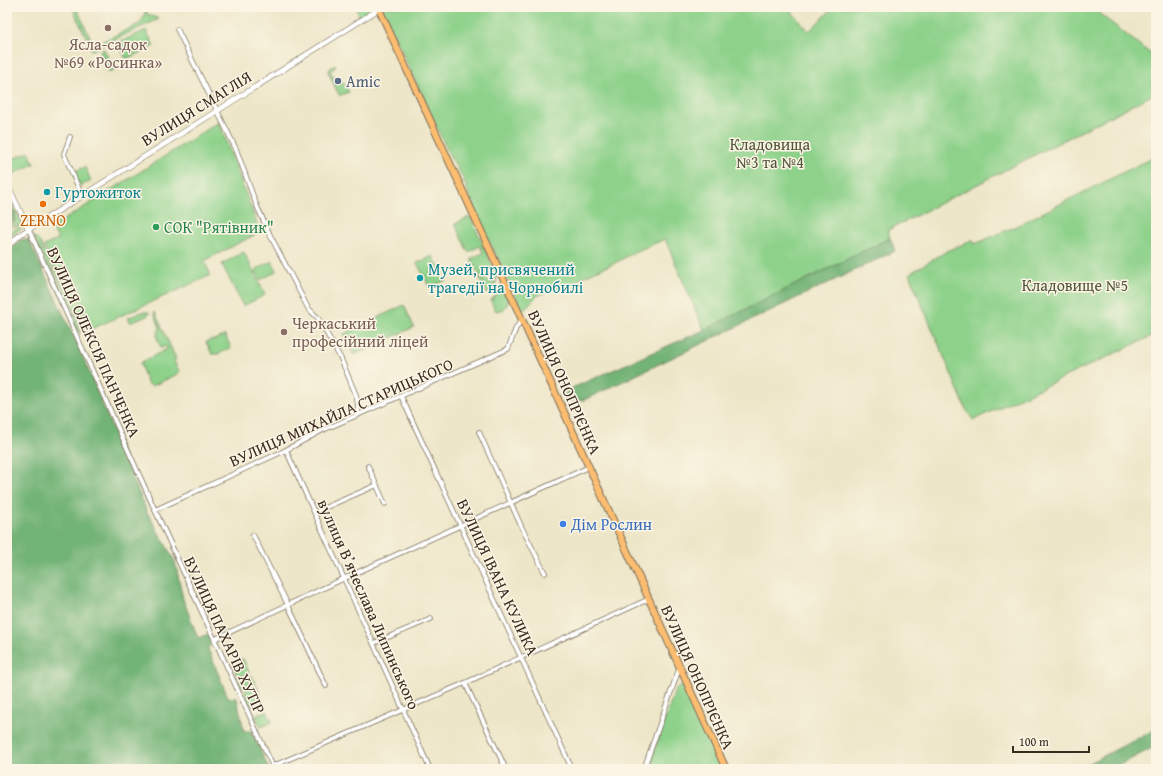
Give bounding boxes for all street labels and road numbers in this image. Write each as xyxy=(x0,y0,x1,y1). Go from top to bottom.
street label: ВУЛИЦЯ СМАГЛІЯ xyxy=(136,64,256,152)
street label: ВУЛИЦЯ ОЛЕКСІЯ ПАНЧЕНКА xyxy=(41,243,147,441)
street label: ВУЛИЦЯ ОНОПРІЄНКА xyxy=(522,306,608,458)
street label: ВУЛИЦЯ МИХАЙЛА СТАРИЦЬКОГО xyxy=(225,351,457,472)
street label: вулиця Вʼячеслава Липинського xyxy=(312,495,426,713)
street label: ВУЛИЦЯ ІВАНА КУЛИКА xyxy=(451,495,545,660)
street label: ВУЛИЦЯ ПАХАРІВ ХУТІР xyxy=(178,552,272,718)
street label: ВУЛИЦЯ ОНОПРІЄНКА xyxy=(655,601,741,753)

